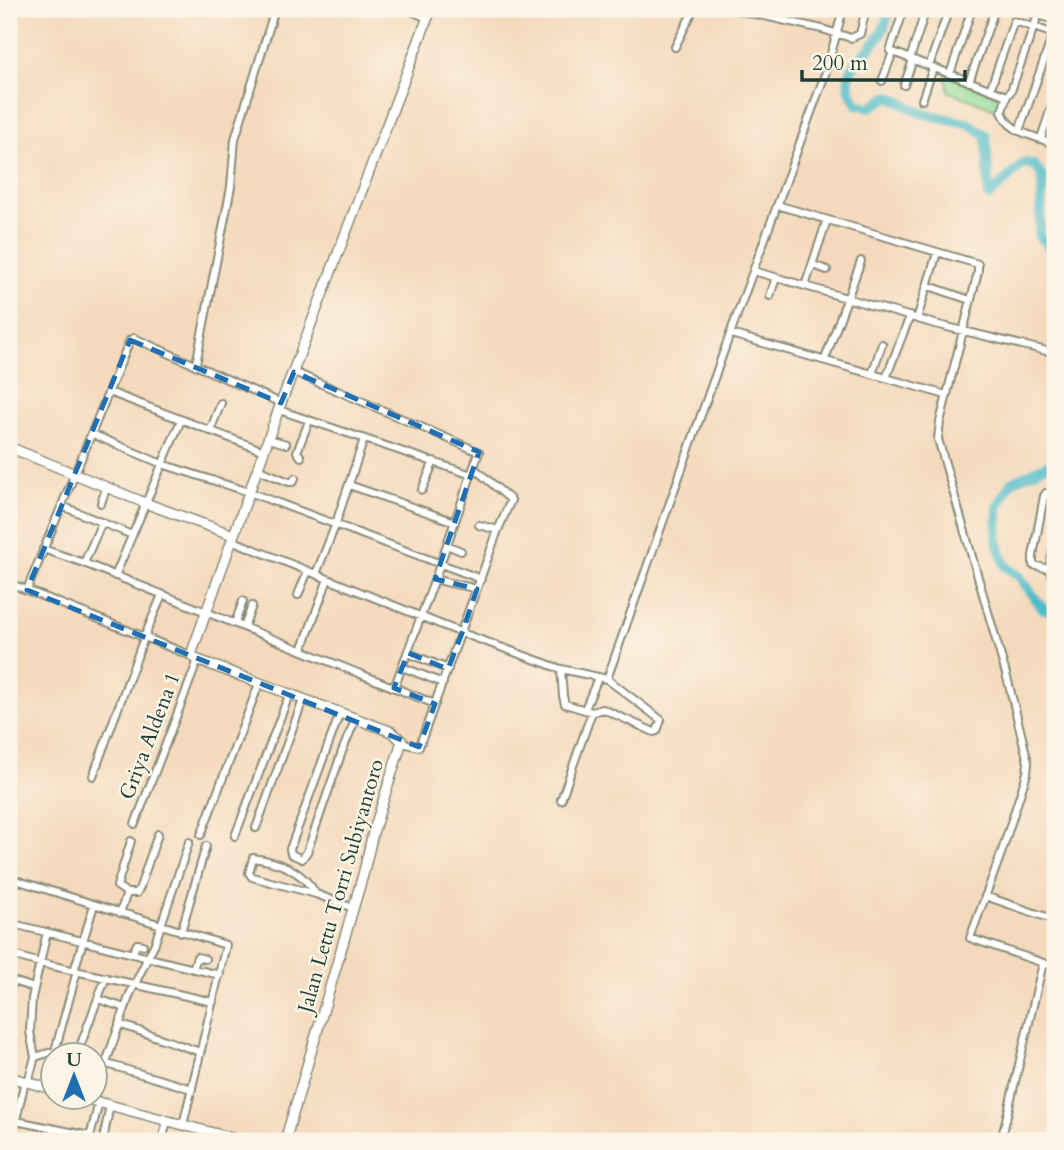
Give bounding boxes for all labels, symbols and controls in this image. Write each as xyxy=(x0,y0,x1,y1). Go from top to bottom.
scale bar xyxy=(802,38,964,82)
text: 200 m xyxy=(812,49,868,78)
street label: Griya Aldena 1 xyxy=(112,668,188,804)
street label: Jalan Lettu Torri Subiyantoro xyxy=(290,756,391,1019)
north arrow xyxy=(38,1042,108,1112)
text: U xyxy=(66,1047,82,1073)

